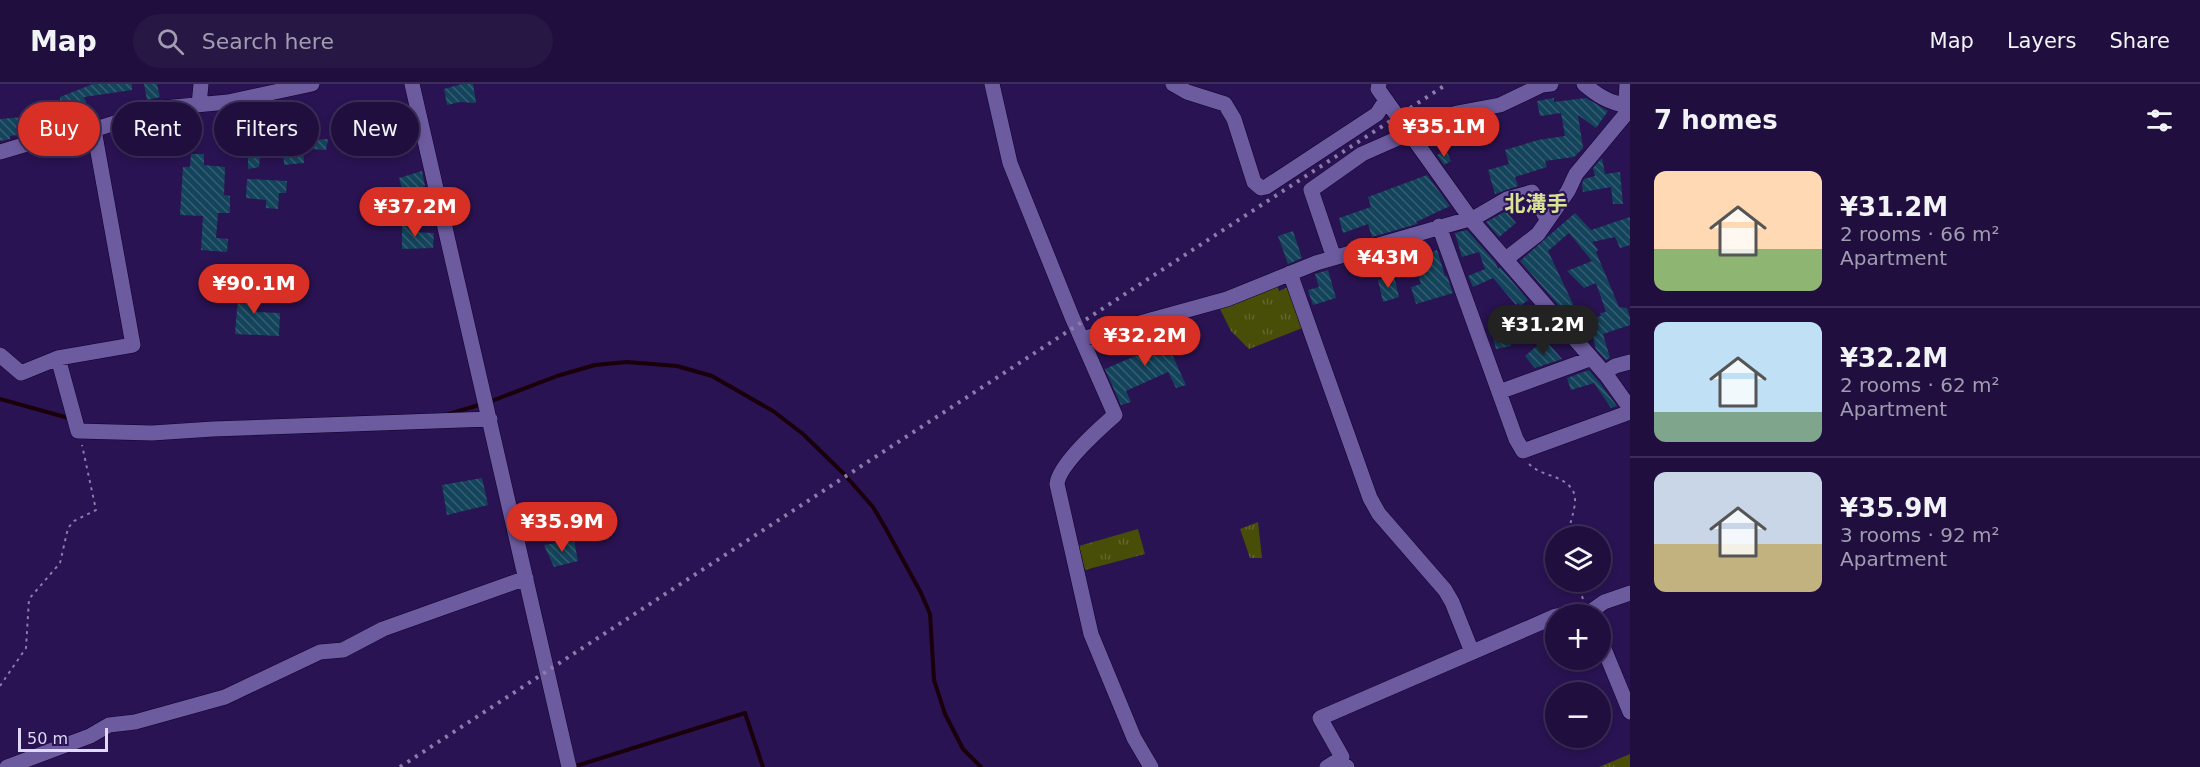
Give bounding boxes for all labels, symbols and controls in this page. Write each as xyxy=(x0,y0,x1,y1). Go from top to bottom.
search box xyxy=(133,14,553,68)
text: Map xyxy=(30,25,97,58)
icon: search xyxy=(154,25,187,58)
text: Search here xyxy=(202,29,334,54)
text: Map xyxy=(1930,29,1974,53)
text: Layers xyxy=(2007,29,2076,53)
text: Share xyxy=(2109,29,2170,53)
chip: Buy xyxy=(18,102,100,156)
chip: Rent xyxy=(112,102,202,156)
chip: Filters xyxy=(214,102,319,156)
chip: New xyxy=(331,102,419,156)
icon: filters xyxy=(2143,104,2176,137)
text: 7 homes xyxy=(1654,105,1778,135)
pin: ¥35.1M xyxy=(1395,107,1493,158)
text: ¥35.1M xyxy=(1402,114,1486,138)
pin: ¥37.2M xyxy=(366,187,464,238)
district label: 北溝手 xyxy=(1505,192,1568,216)
text: ¥31.2M xyxy=(1840,192,1948,222)
text: ¥37.2M xyxy=(373,194,457,218)
icon: home xyxy=(1702,195,1774,267)
text: 2 rooms · 66 m² xyxy=(1840,222,2000,246)
pin: ¥43M xyxy=(1352,238,1424,289)
text: ¥43M xyxy=(1357,245,1419,269)
text: Apartment xyxy=(1840,246,1947,270)
pin: ¥90.1M xyxy=(205,264,303,315)
text: ¥90.1M xyxy=(212,271,296,295)
pin: ¥31.2M xyxy=(1494,305,1592,356)
text: ¥31.2M xyxy=(1501,312,1585,336)
pin: ¥32.2M xyxy=(1096,316,1194,367)
text: ¥32.2M xyxy=(1103,323,1187,347)
text: ¥32.2M xyxy=(1840,343,1948,373)
icon: home xyxy=(1702,346,1774,418)
text: 2 rooms · 62 m² xyxy=(1840,373,2000,397)
text: Apartment xyxy=(1840,397,1947,421)
text: ¥35.9M xyxy=(1840,493,1948,523)
icon: home xyxy=(1702,496,1774,568)
pin: ¥35.9M xyxy=(513,502,611,553)
text: ¥35.9M xyxy=(520,509,604,533)
text: 3 rooms · 92 m² xyxy=(1840,523,2000,547)
map controls xyxy=(1545,526,1611,748)
button: layers xyxy=(1545,526,1611,592)
text: Apartment xyxy=(1840,547,1947,571)
button: + xyxy=(1545,604,1611,670)
button: − xyxy=(1545,682,1611,748)
scale bar xyxy=(18,725,108,752)
text: 50 m xyxy=(27,729,68,748)

